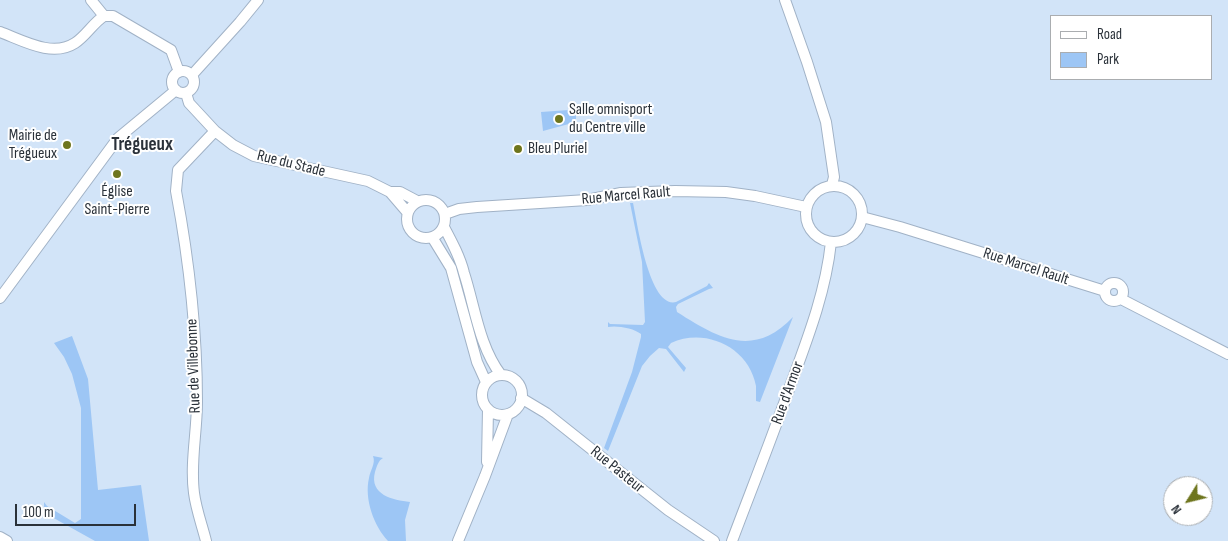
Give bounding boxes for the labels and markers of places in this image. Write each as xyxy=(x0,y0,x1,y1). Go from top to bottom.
place label: Salle omnisport du Centre ville xyxy=(569,100,652,138)
marker: Salle omnisport du Centre ville xyxy=(553,113,565,125)
place label: Mairie de Trégueux xyxy=(9,126,57,164)
marker: Mairie de Trégueux xyxy=(61,139,73,151)
place label: Bleu Pluriel xyxy=(528,139,587,159)
marker: Bleu Pluriel xyxy=(512,143,524,155)
marker: Église Saint-Pierre xyxy=(111,168,123,180)
place label: Église Saint-Pierre xyxy=(84,182,150,220)

